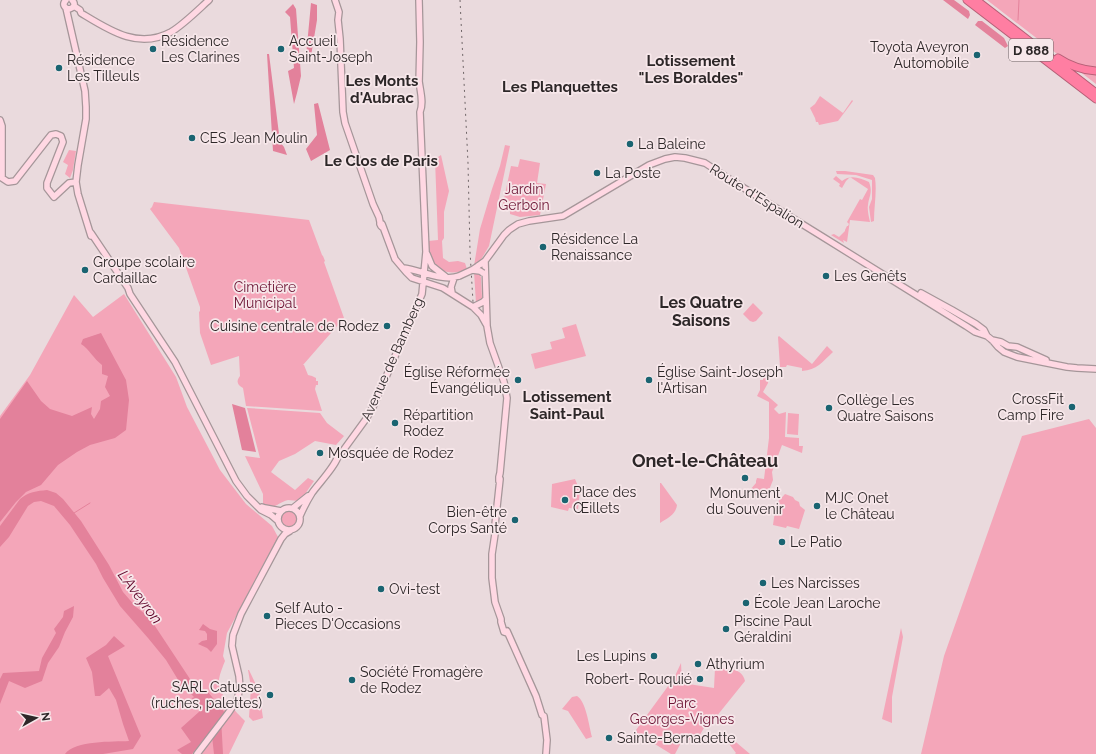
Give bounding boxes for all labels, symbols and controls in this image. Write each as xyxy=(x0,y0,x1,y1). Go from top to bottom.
place label: Résidence Les Clarines xyxy=(161,33,240,65)
place label: Accueil Saint-Joseph xyxy=(289,33,373,65)
place label: Toyota Aveyron Automobile xyxy=(870,39,969,71)
road number: D 888 xyxy=(1009,39,1053,61)
marker: Résidence Les Clarines xyxy=(148,44,158,54)
marker: Accueil Saint-Joseph xyxy=(276,44,286,54)
marker: Toyota Aveyron Automobile xyxy=(972,50,982,60)
place label: Résidence Les Tilleuls xyxy=(67,52,140,84)
district label: Lotissement "Les Boraldes" xyxy=(639,52,743,87)
marker: Résidence Les Tilleuls xyxy=(54,63,64,73)
district label: Les Monts d'Aubrac xyxy=(346,72,418,107)
district label: Les Planquettes xyxy=(502,78,618,96)
place label: CES Jean Moulin xyxy=(200,130,308,146)
marker: CES Jean Moulin xyxy=(187,133,197,143)
place label: La Baleine xyxy=(638,136,706,152)
marker: La Baleine xyxy=(625,139,635,149)
district label: Le Clos de Paris xyxy=(324,152,438,170)
street label: Route d'Espalion xyxy=(707,161,807,231)
place label: La Poste xyxy=(605,165,661,181)
marker: La Poste xyxy=(592,168,602,178)
park label: Jardin Gerboin xyxy=(498,181,550,213)
place label: Résidence La Renaissance xyxy=(551,231,638,263)
marker: Résidence La Renaissance xyxy=(538,242,548,252)
place label: Groupe scolaire Cardaillac xyxy=(93,254,195,286)
marker: Groupe scolaire Cardaillac xyxy=(80,265,90,275)
place label: Les Genêts xyxy=(834,268,907,284)
marker: Les Genêts xyxy=(821,271,831,281)
park label: Cimetière Municipal xyxy=(234,279,297,311)
district label: Les Quatre Saisons xyxy=(659,293,743,330)
street label: Avenue de Bamberg xyxy=(358,295,426,423)
place label: Cuisine centrale de Rodez xyxy=(210,318,379,334)
marker: Cuisine centrale de Rodez xyxy=(382,321,392,331)
place label: Église Réformée Évangélique xyxy=(404,363,510,396)
place label: Église Saint-Joseph l'Artisan xyxy=(657,363,783,396)
marker: Église Réformée Évangélique xyxy=(513,375,523,385)
marker: Église Saint-Joseph l'Artisan xyxy=(644,375,654,385)
district label: Lotissement Saint-Paul xyxy=(523,388,612,423)
place label: CrossFit Camp Fire xyxy=(997,391,1064,423)
place label: Collège Les Quatre Saisons xyxy=(837,392,934,424)
marker: CrossFit Camp Fire xyxy=(1067,402,1077,412)
marker: Collège Les Quatre Saisons xyxy=(824,403,834,413)
place label: Répartition Rodez xyxy=(403,407,473,439)
marker: Répartition Rodez xyxy=(390,418,400,428)
place label: Mosquée de Rodez xyxy=(328,445,454,461)
marker: Mosquée de Rodez xyxy=(315,448,325,458)
district label: Onet-le-Château xyxy=(632,450,778,471)
marker: Monument du Souvenir xyxy=(740,473,750,483)
place label: Place des Œillets xyxy=(573,484,636,516)
place label: Monument du Souvenir xyxy=(706,485,784,517)
place label: MJC Onet le Château xyxy=(825,490,895,522)
marker: Place des Œillets xyxy=(560,495,570,505)
marker: MJC Onet le Château xyxy=(812,501,822,511)
place label: Bien-être Corps Santé xyxy=(428,504,507,536)
marker: Bien-être Corps Santé xyxy=(510,515,520,525)
place label: Le Patio xyxy=(790,534,842,550)
marker: Le Patio xyxy=(777,537,787,547)
water label: L'Aveyron xyxy=(114,567,166,627)
place label: Les Narcisses xyxy=(771,575,860,591)
marker: Les Narcisses xyxy=(758,578,768,588)
place label: Ovi-test xyxy=(389,581,440,597)
marker: Ovi-test xyxy=(376,584,386,594)
place label: École Jean Laroche xyxy=(754,594,881,611)
marker: École Jean Laroche xyxy=(741,598,751,608)
place label: Self Auto - Pieces D'Occasions xyxy=(275,600,401,632)
marker: Self Auto - Pieces D'Occasions xyxy=(262,611,272,621)
place label: Piscine Paul Géraldini xyxy=(734,613,812,645)
marker: Piscine Paul Géraldini xyxy=(721,624,731,634)
place label: Les Lupins xyxy=(576,648,646,664)
marker: Les Lupins xyxy=(649,651,659,661)
place label: Athyrium xyxy=(706,656,765,672)
marker: Athyrium xyxy=(693,659,703,669)
place label: Société Fromagère de Rodez xyxy=(360,664,483,696)
place label: Robert- Rouquié xyxy=(585,671,692,687)
marker: Robert- Rouquié xyxy=(695,674,705,684)
marker: Société Fromagère de Rodez xyxy=(347,675,357,685)
place label: SARL Catusse (ruches, palettes) xyxy=(151,679,262,711)
marker: SARL Catusse (ruches, palettes) xyxy=(265,690,275,700)
park label: Parc Georges-Vignes xyxy=(630,695,735,727)
north arrow xyxy=(16,698,56,738)
text: N xyxy=(38,712,52,722)
place label: Sainte-Bernadette xyxy=(617,730,736,746)
marker: Sainte-Bernadette xyxy=(604,733,614,743)

